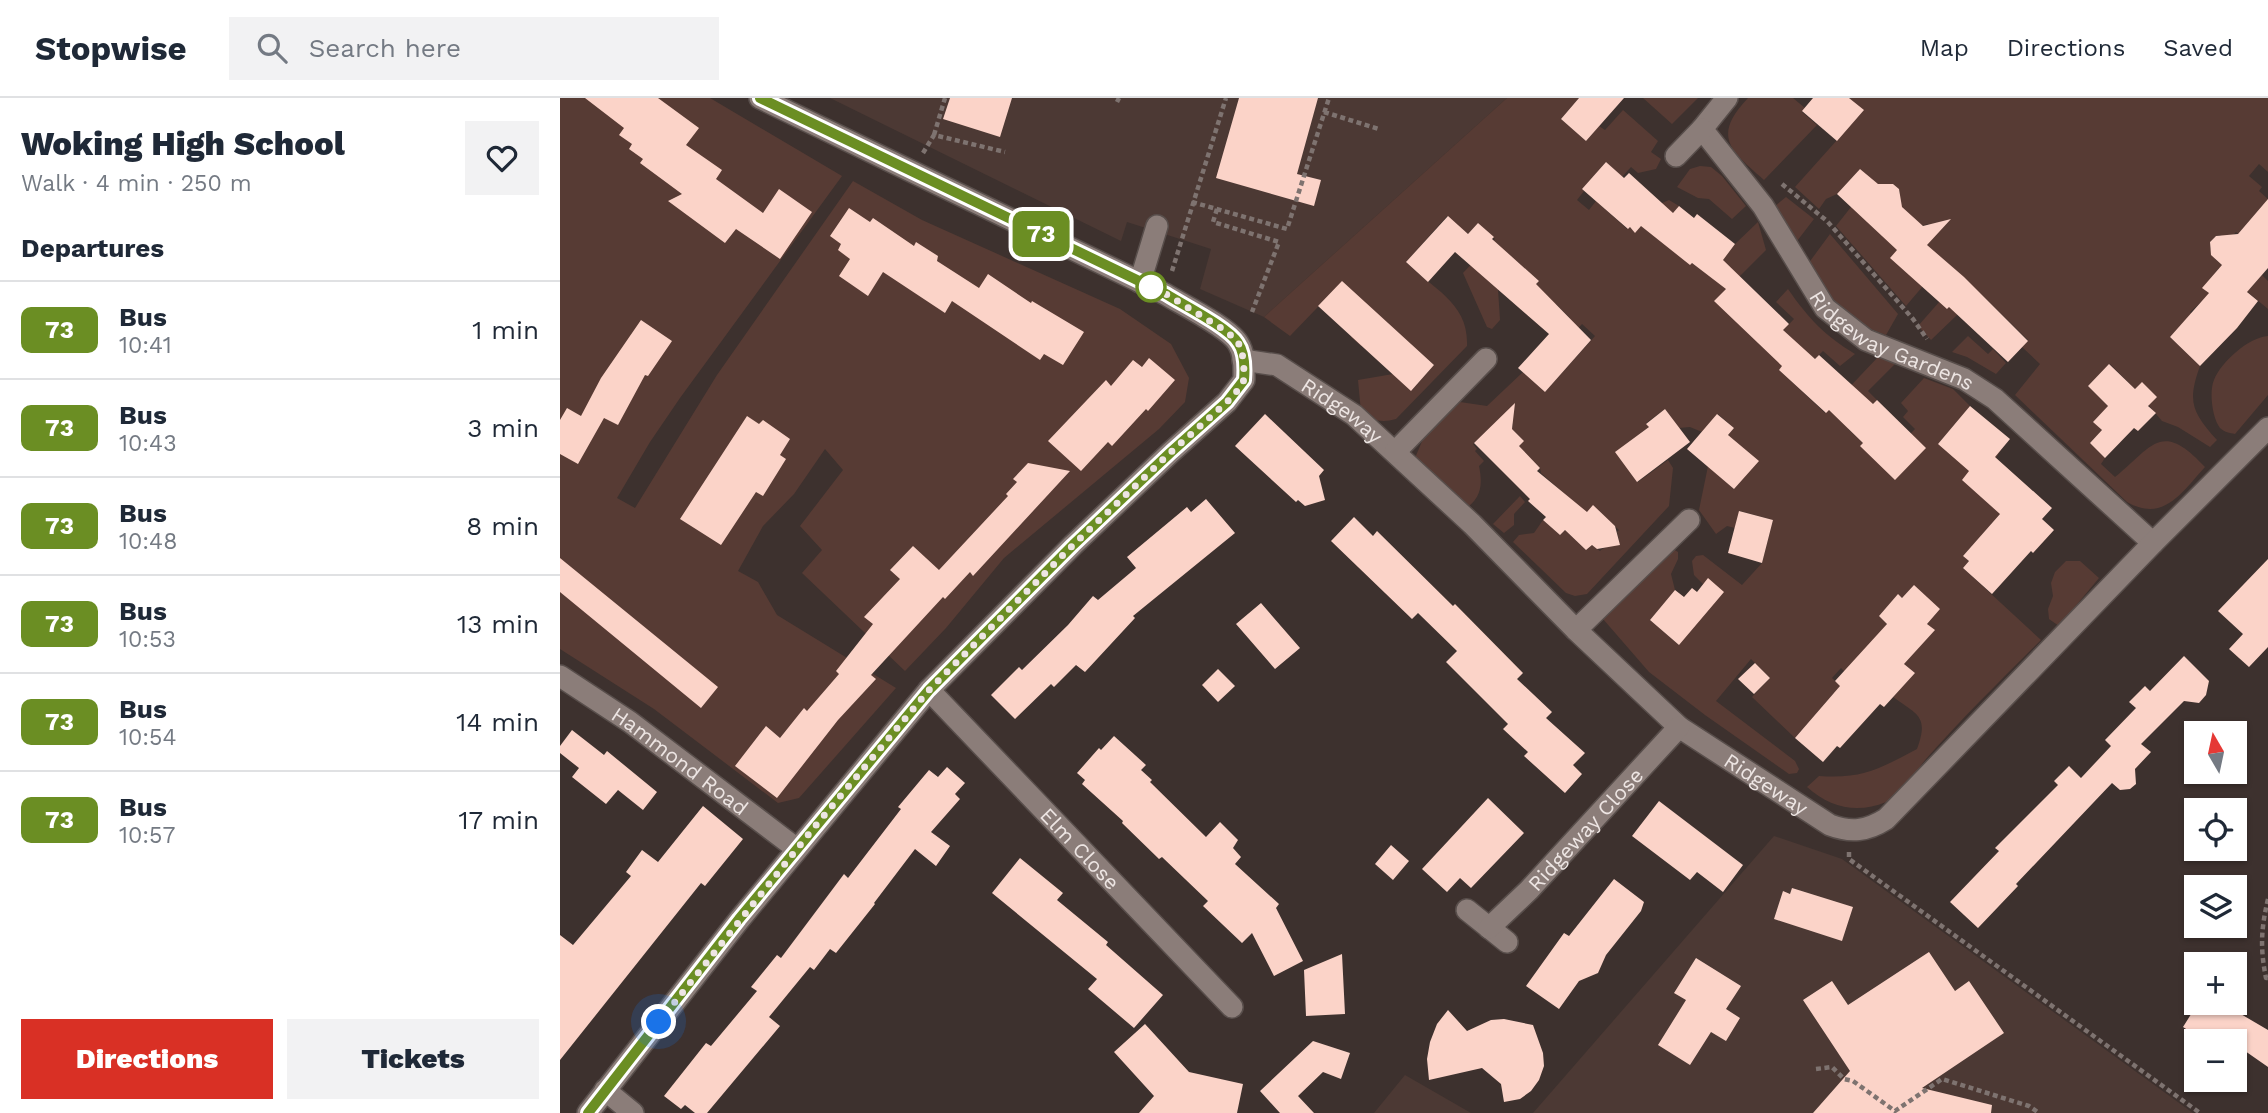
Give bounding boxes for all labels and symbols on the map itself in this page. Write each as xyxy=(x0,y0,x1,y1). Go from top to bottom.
line badge: 73 xyxy=(1009,211,1072,257)
unlabelled marker xyxy=(1136,272,1166,302)
street label: Ridgeway Gardens xyxy=(1805,286,1979,395)
street label: Ridgeway xyxy=(1297,372,1389,448)
street label: Hammond Road xyxy=(607,701,753,820)
north arrow xyxy=(2184,721,2247,784)
street label: Ridgeway xyxy=(1720,747,1813,820)
street label: Ridgeway Close xyxy=(1522,762,1648,896)
street label: Elm Close xyxy=(1035,802,1125,894)
your location xyxy=(641,1004,676,1039)

